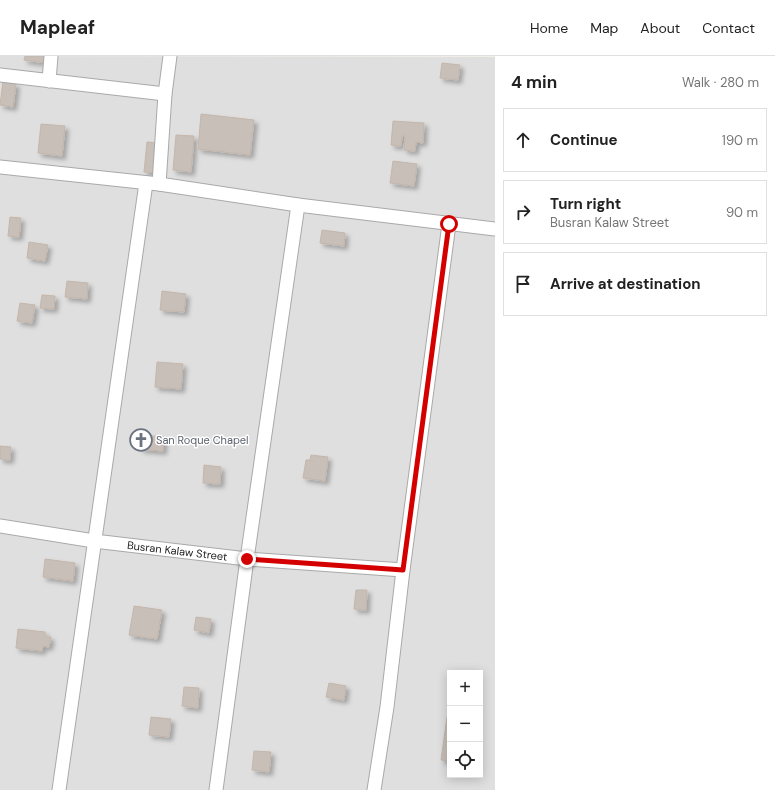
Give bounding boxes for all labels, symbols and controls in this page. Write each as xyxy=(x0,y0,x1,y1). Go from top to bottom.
text: Mapleaf xyxy=(20,15,95,40)
text: Home xyxy=(530,19,568,37)
text: Map xyxy=(590,19,618,37)
text: About xyxy=(640,19,680,37)
text: Contact xyxy=(702,19,755,37)
text: 4 min xyxy=(511,71,557,93)
text: Walk · 280 m xyxy=(682,74,759,91)
icon: ahead xyxy=(512,129,534,151)
text: Continue xyxy=(550,130,618,150)
text: 190 m xyxy=(722,132,758,149)
text: Turn right xyxy=(550,194,621,214)
icon: right xyxy=(512,201,534,223)
text: 90 m xyxy=(726,204,758,221)
text: Busran Kalaw Street xyxy=(550,214,669,231)
route start xyxy=(440,215,458,233)
icon: arrive xyxy=(512,273,534,295)
text: Arrive at destination xyxy=(550,274,701,294)
church icon: San Roque Chapel xyxy=(128,427,154,453)
place label: San Roque Chapel xyxy=(156,433,249,447)
street label: Busran Kalaw Street xyxy=(126,538,228,564)
route end xyxy=(238,550,256,568)
map controls xyxy=(447,670,483,778)
button: + xyxy=(447,670,483,706)
button: − xyxy=(447,706,483,742)
button: locate xyxy=(447,742,483,778)

